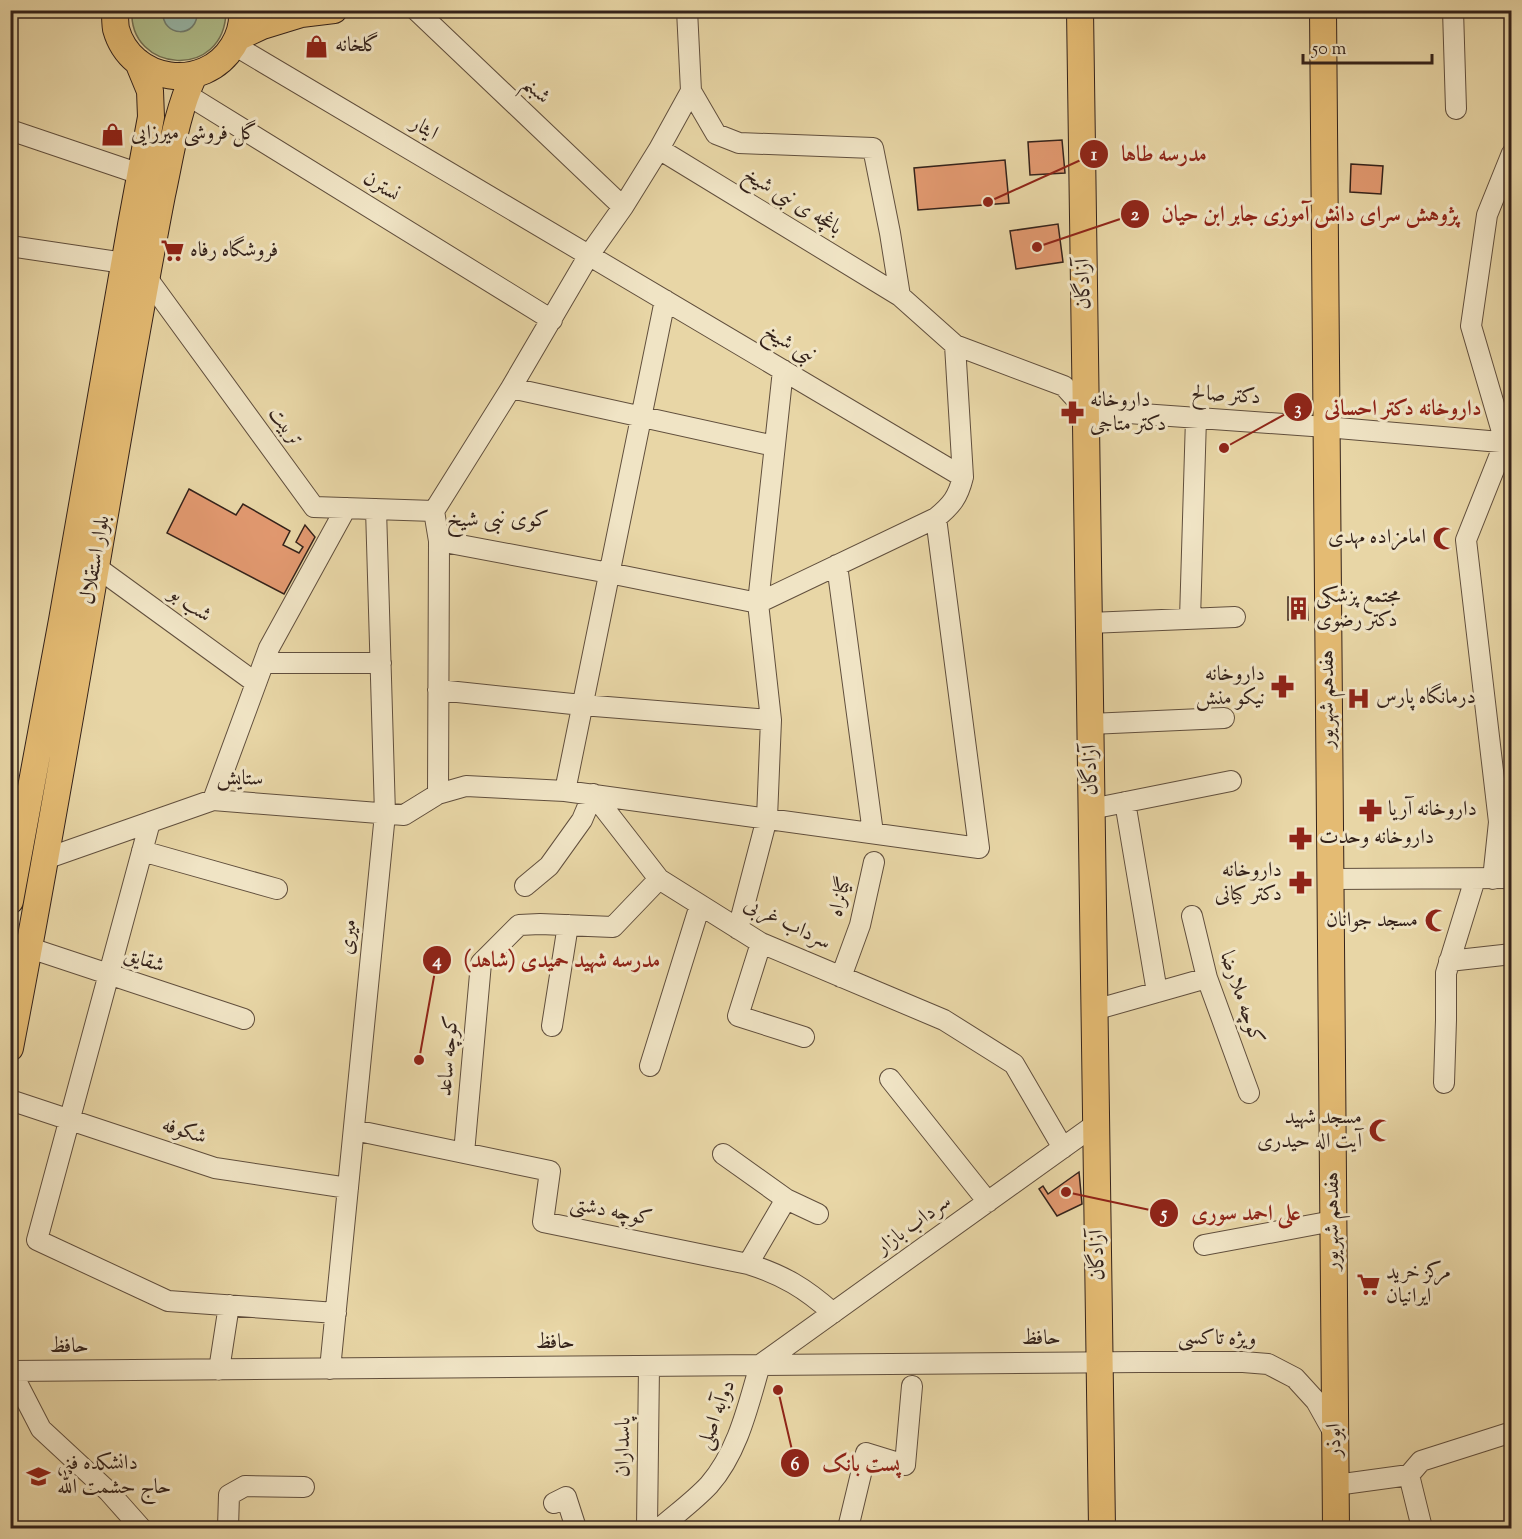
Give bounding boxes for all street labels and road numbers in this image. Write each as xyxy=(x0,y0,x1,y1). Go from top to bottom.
street label: شبنم xyxy=(512,70,557,115)
street label: ایثار xyxy=(403,108,443,149)
street label: باغچه ی نبی شیخ xyxy=(736,161,847,245)
street label: نسترن xyxy=(357,164,405,210)
street label: آزادگان xyxy=(1069,256,1099,310)
street label: نبی شیخ xyxy=(756,318,821,374)
street label: دکتر صالح xyxy=(1190,379,1262,414)
street label: تربیت xyxy=(260,401,310,453)
street label: بلوار استقلال xyxy=(73,513,119,607)
street label: شب بو xyxy=(161,578,218,631)
street label: هفدهم شهریور xyxy=(1313,650,1346,750)
street label: آزادگان xyxy=(1076,742,1106,796)
street label: ستایش xyxy=(216,763,264,795)
street label: گیانراه xyxy=(822,874,860,920)
street label: سرداب غربی xyxy=(738,890,836,958)
street label: میری xyxy=(332,918,366,956)
street label: شقایق xyxy=(120,940,168,982)
street label: کوچه ملارضا xyxy=(1211,947,1271,1049)
street label: کوچه ساعد xyxy=(431,1014,467,1098)
street label: شکوفه xyxy=(158,1111,210,1153)
street label: هفدهم شهریور xyxy=(1318,1172,1351,1272)
street label: سرداب بازار xyxy=(868,1187,958,1264)
street label: کوچه دشتی xyxy=(567,1189,655,1235)
street label: آزادگان xyxy=(1083,1227,1113,1281)
street label: ویژه تاکسی xyxy=(1178,1323,1256,1355)
street label: حافظ xyxy=(1021,1324,1061,1354)
street label: حافظ xyxy=(535,1328,575,1358)
street label: حافظ xyxy=(49,1332,89,1362)
street label: دوآبه اصلی xyxy=(690,1376,744,1454)
street label: پاسداران xyxy=(608,1416,640,1477)
street label: ابوذر xyxy=(1320,1423,1350,1459)

